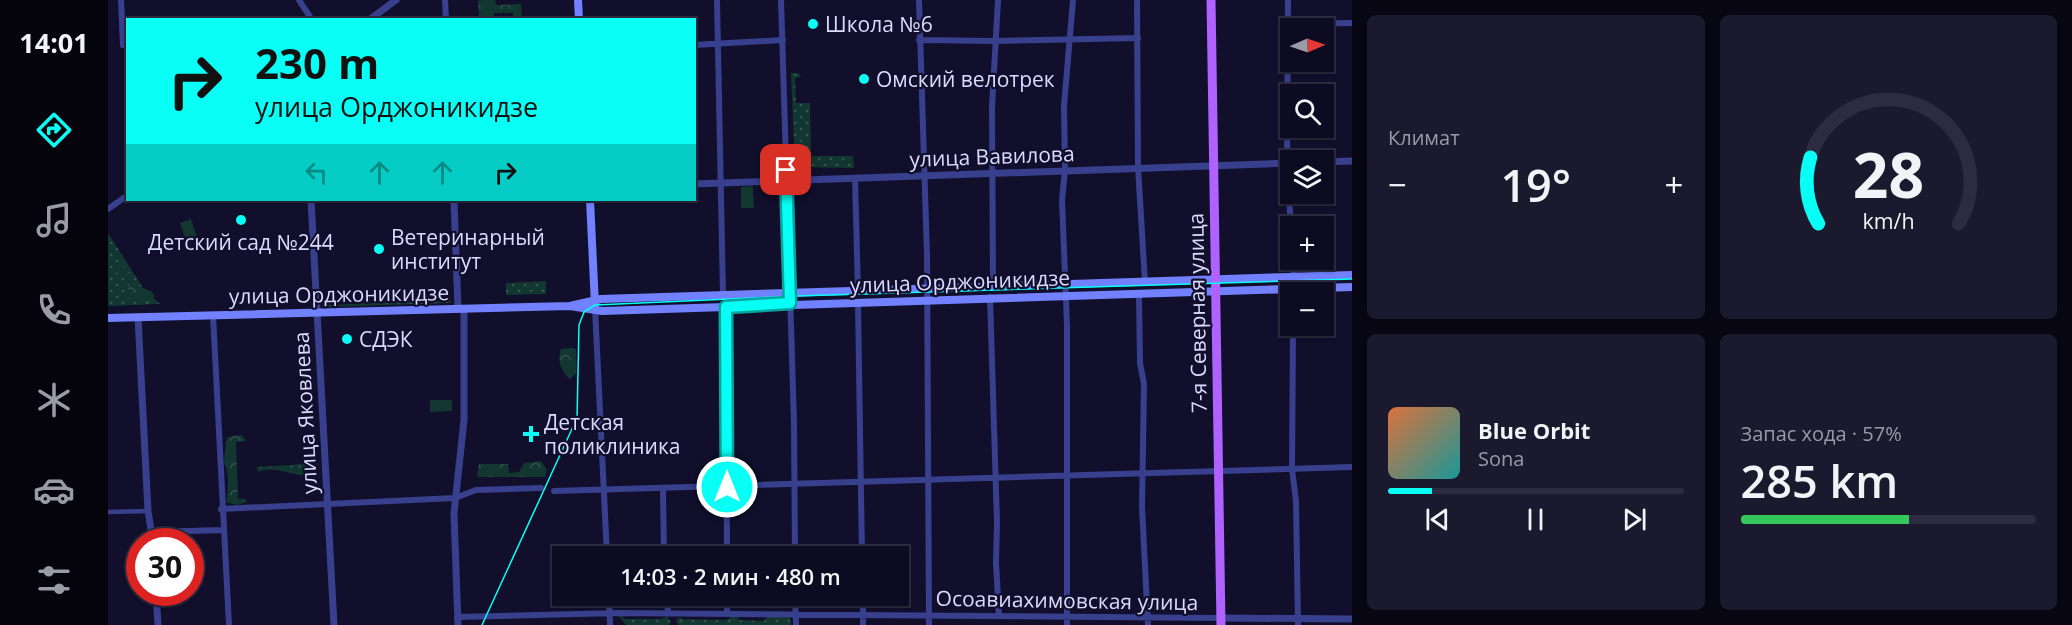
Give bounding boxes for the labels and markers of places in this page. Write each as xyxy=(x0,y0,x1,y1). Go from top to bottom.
place label: Школа №6 xyxy=(825,10,933,38)
marker: Школа №6 xyxy=(806,17,820,31)
place label: Омский велотрек xyxy=(876,65,1055,93)
marker: Омский велотрек xyxy=(857,72,871,86)
pin xyxy=(760,144,811,195)
marker: Детский сад №244 xyxy=(234,213,248,227)
place label: Ветеринарный институт xyxy=(391,223,545,275)
place label: Детский сад №244 xyxy=(148,228,334,256)
marker: Ветеринарный институт xyxy=(372,242,386,256)
place label: СДЭК xyxy=(359,325,413,353)
marker: СДЭК xyxy=(340,332,354,346)
place label: Детская поликлиника xyxy=(544,408,680,460)
marker: Детская поликлиника xyxy=(522,425,540,443)

